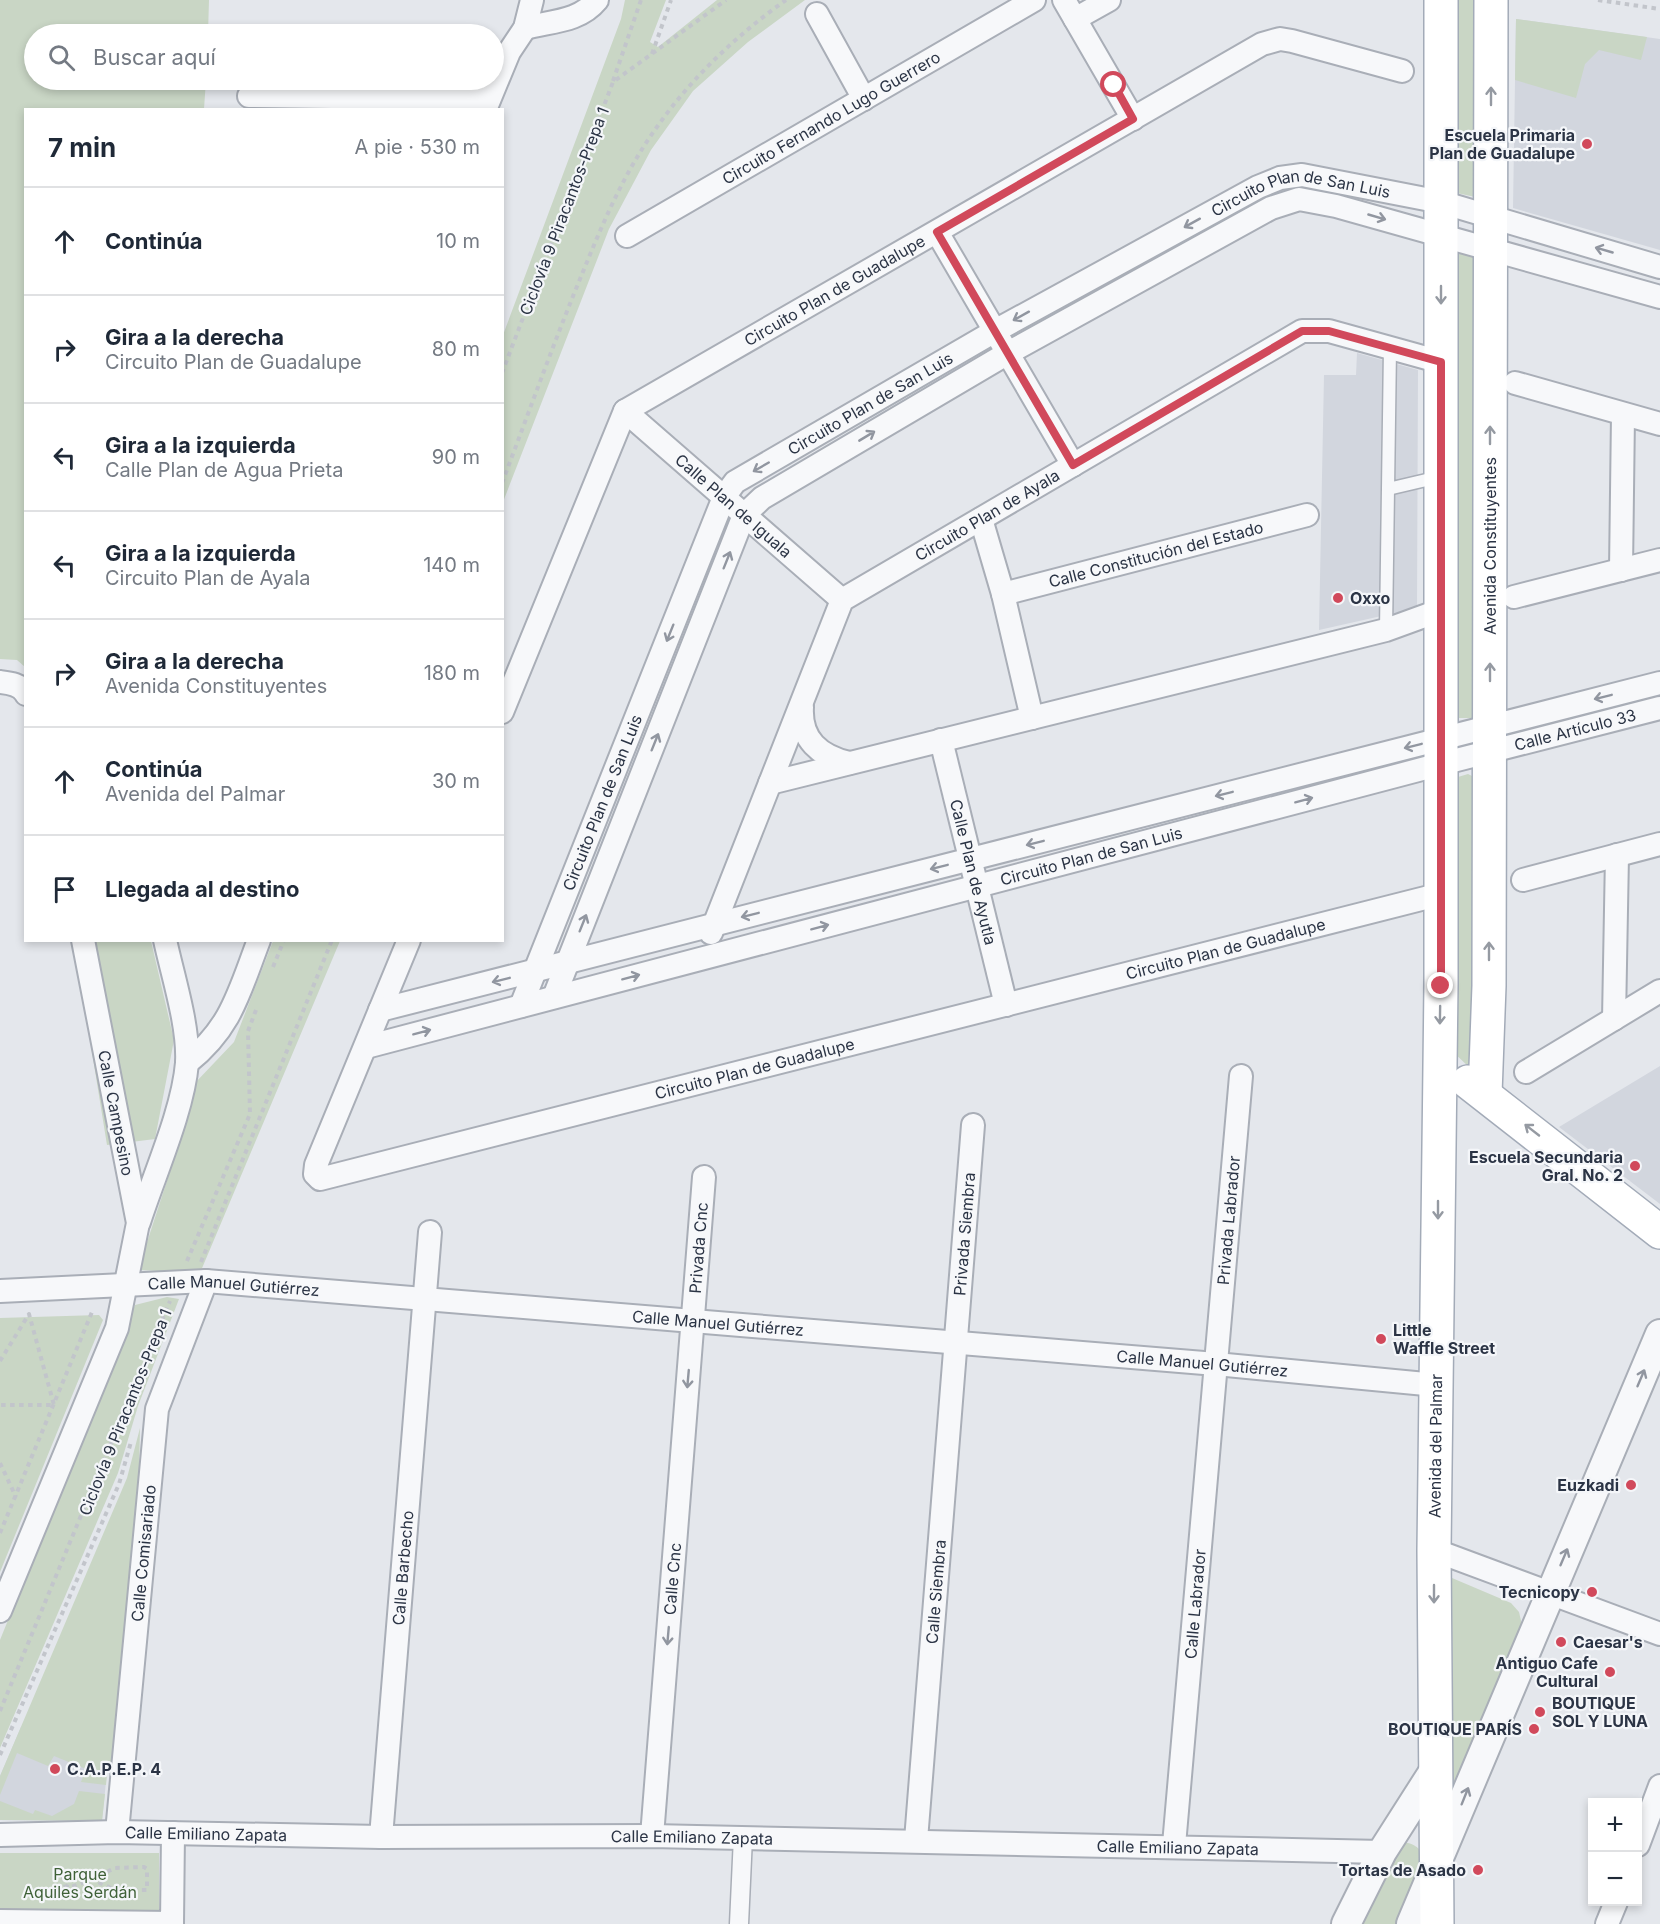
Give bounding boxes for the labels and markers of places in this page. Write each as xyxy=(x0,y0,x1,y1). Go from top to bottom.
place label: Escuela Primaria Plan de Guadalupe xyxy=(1429,125,1575,163)
marker: Escuela Primaria Plan de Guadalupe xyxy=(1580,137,1594,151)
place label: Oxxo xyxy=(1350,588,1391,608)
marker: Oxxo xyxy=(1331,591,1345,605)
place label: Escuela Secundaria Gral. No. 2 xyxy=(1469,1147,1623,1185)
marker: Escuela Secundaria Gral. No. 2 xyxy=(1628,1159,1642,1173)
place label: Little Waffle Street xyxy=(1393,1320,1495,1358)
marker: Little Waffle Street xyxy=(1374,1332,1388,1346)
place label: Euzkadi xyxy=(1557,1475,1619,1495)
marker: Euzkadi xyxy=(1624,1478,1638,1492)
place label: Tecnicopy xyxy=(1499,1582,1580,1602)
marker: Tecnicopy xyxy=(1585,1585,1599,1599)
place label: Caesar's xyxy=(1573,1632,1643,1652)
marker: Caesar's xyxy=(1554,1635,1568,1649)
place label: Antiguo Cafe Cultural xyxy=(1496,1653,1598,1691)
marker: Antiguo Cafe Cultural xyxy=(1603,1665,1617,1679)
place label: BOUTIQUE SOL Y LUNA xyxy=(1552,1693,1648,1731)
marker: BOUTIQUE SOL Y LUNA xyxy=(1533,1705,1547,1719)
place label: BOUTIQUE PARÍS xyxy=(1388,1719,1522,1739)
marker: BOUTIQUE PARÍS xyxy=(1527,1722,1541,1736)
place label: C.A.P.E.P. 4 xyxy=(67,1759,161,1779)
marker: C.A.P.E.P. 4 xyxy=(48,1762,62,1776)
place label: Tortas de Asado xyxy=(1339,1860,1466,1880)
marker: Tortas de Asado xyxy=(1471,1863,1485,1877)

